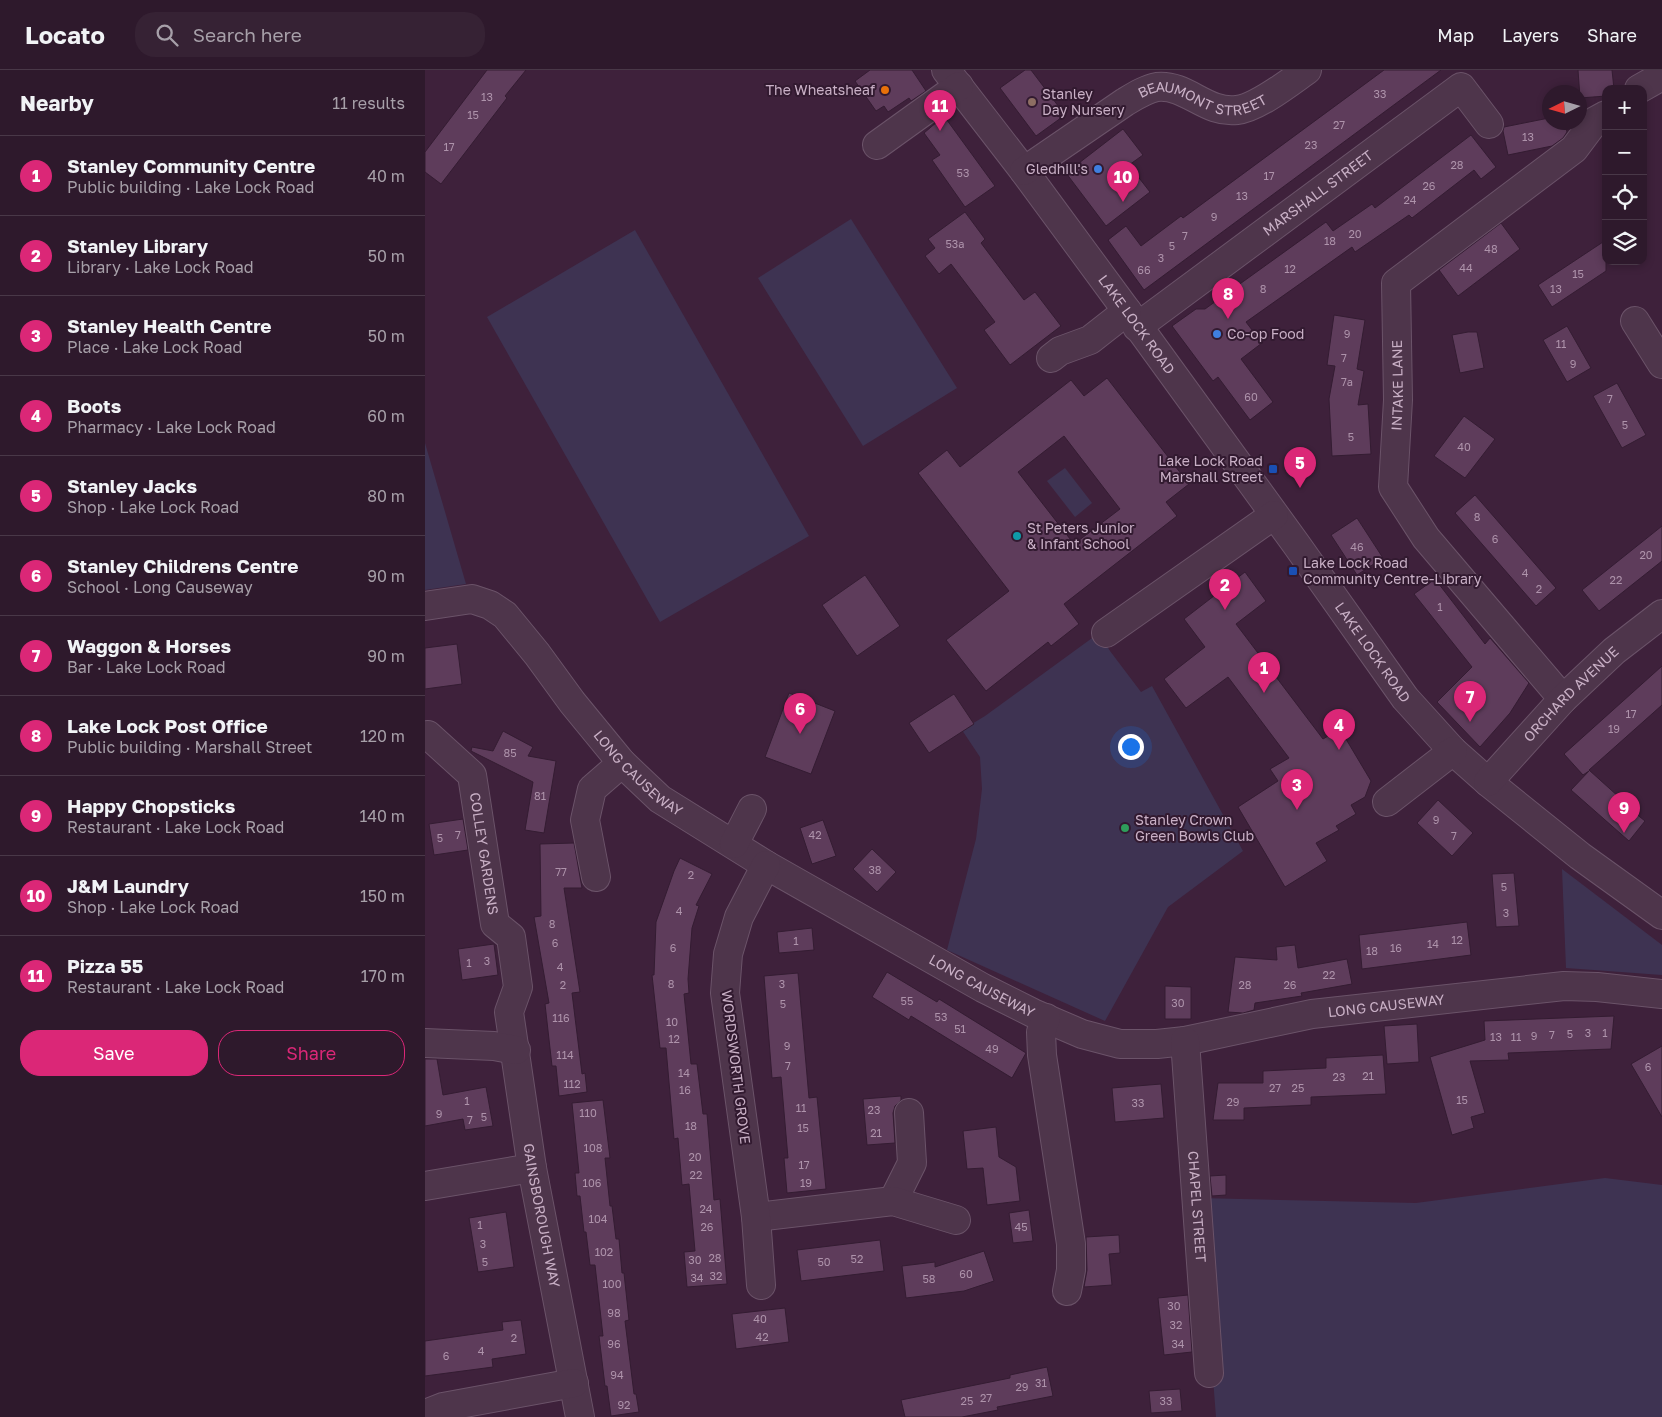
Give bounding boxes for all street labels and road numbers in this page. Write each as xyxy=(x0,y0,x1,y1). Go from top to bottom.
street label: BEAUMONT STREET xyxy=(1135,78,1270,119)
street label: MARSHALL STREET xyxy=(1259,146,1376,239)
street label: LAKE LOCK ROAD xyxy=(1095,271,1179,377)
street label: INTAKE LANE xyxy=(1387,340,1406,431)
street label: LAKE LOCK ROAD xyxy=(1332,599,1414,705)
street label: ORCHARD AVENUE xyxy=(1520,642,1622,745)
street label: LONG CAUSEWAY xyxy=(591,726,686,819)
street label: COLLEY GARDENS xyxy=(467,791,502,916)
street label: LONG CAUSEWAY xyxy=(926,950,1038,1021)
street label: WORDSWORTH GROVE xyxy=(719,989,754,1145)
street label: LONG CAUSEWAY xyxy=(1327,990,1445,1020)
street label: GAINSBOROUGH WAY xyxy=(520,1142,564,1289)
street label: CHAPEL STREET xyxy=(1185,1150,1210,1263)

